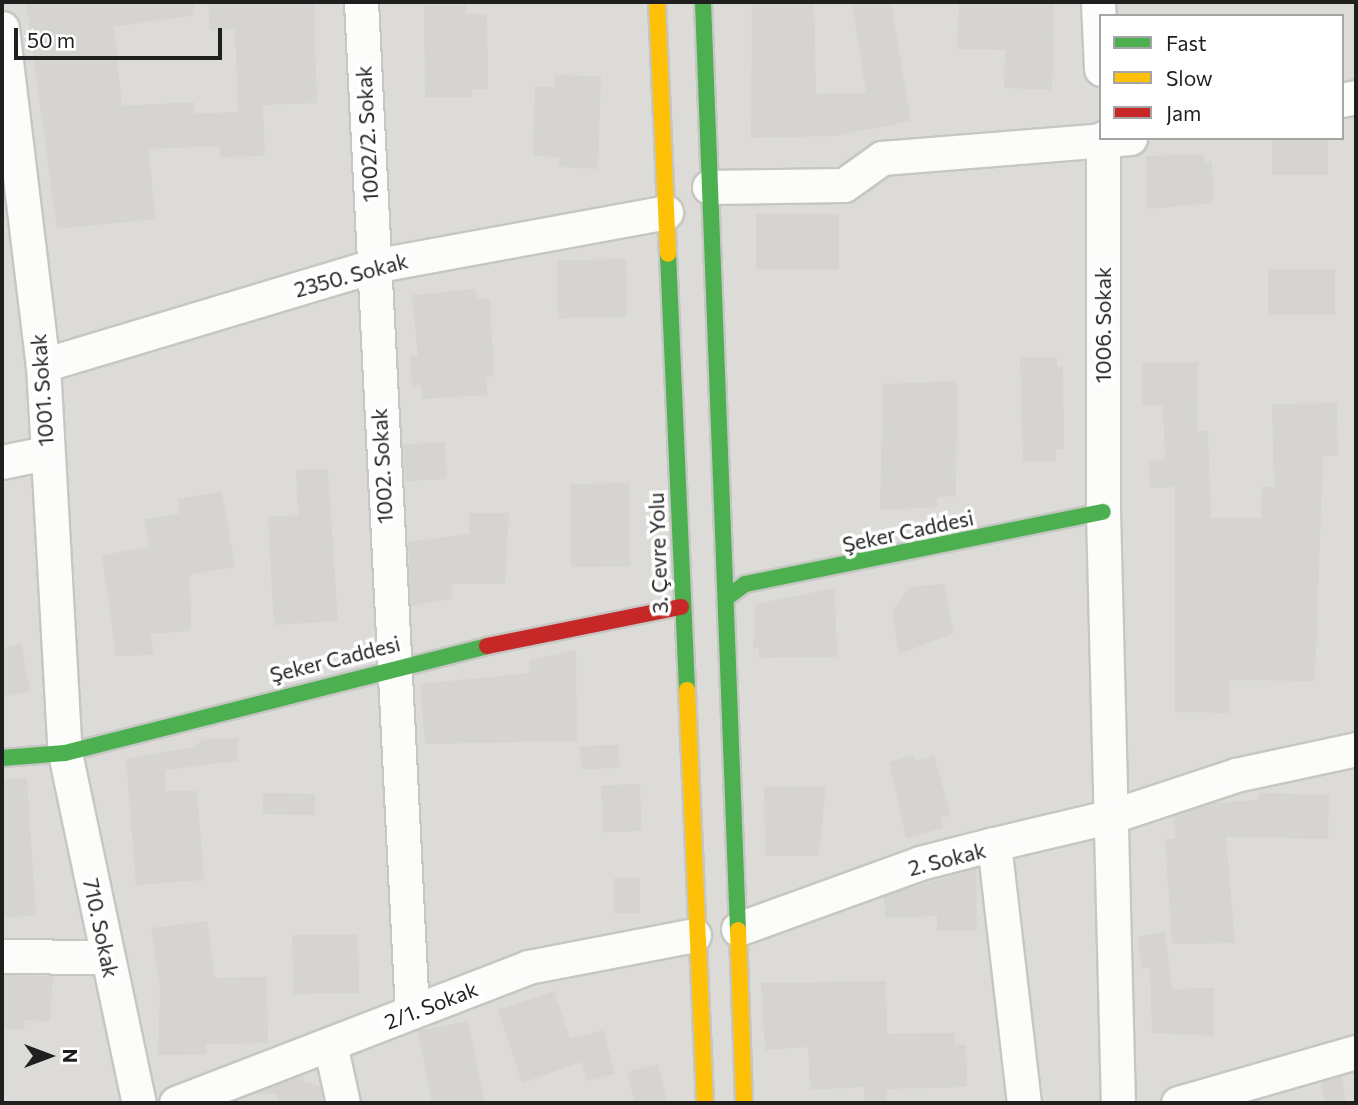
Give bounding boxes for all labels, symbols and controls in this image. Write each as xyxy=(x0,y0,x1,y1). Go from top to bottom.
scale bar xyxy=(18,14,226,58)
legend xyxy=(1099,14,1344,140)
text: 50 m xyxy=(27,27,75,52)
text: Fast xyxy=(1166,30,1207,55)
street label: 1002/2. Sokak xyxy=(351,65,383,203)
text: Slow xyxy=(1166,65,1213,90)
text: Jam xyxy=(1166,100,1201,125)
street label: 2350. Sokak xyxy=(291,248,411,302)
street label: 1006. Sokak xyxy=(1090,267,1116,383)
street label: 1001. Sokak xyxy=(25,333,59,447)
street label: 1002. Sokak xyxy=(366,408,398,524)
street label: 3. Çevre Yolu xyxy=(643,492,673,614)
street label: Şeker Caddesi xyxy=(840,505,976,557)
street label: Şeker Caddesi xyxy=(267,631,403,687)
street label: 2. Sokak xyxy=(906,837,988,881)
street label: 710. Sokak xyxy=(78,876,124,980)
street label: 2/1. Sokak xyxy=(381,976,481,1034)
north arrow xyxy=(14,1021,84,1091)
text: N xyxy=(59,1049,82,1063)

